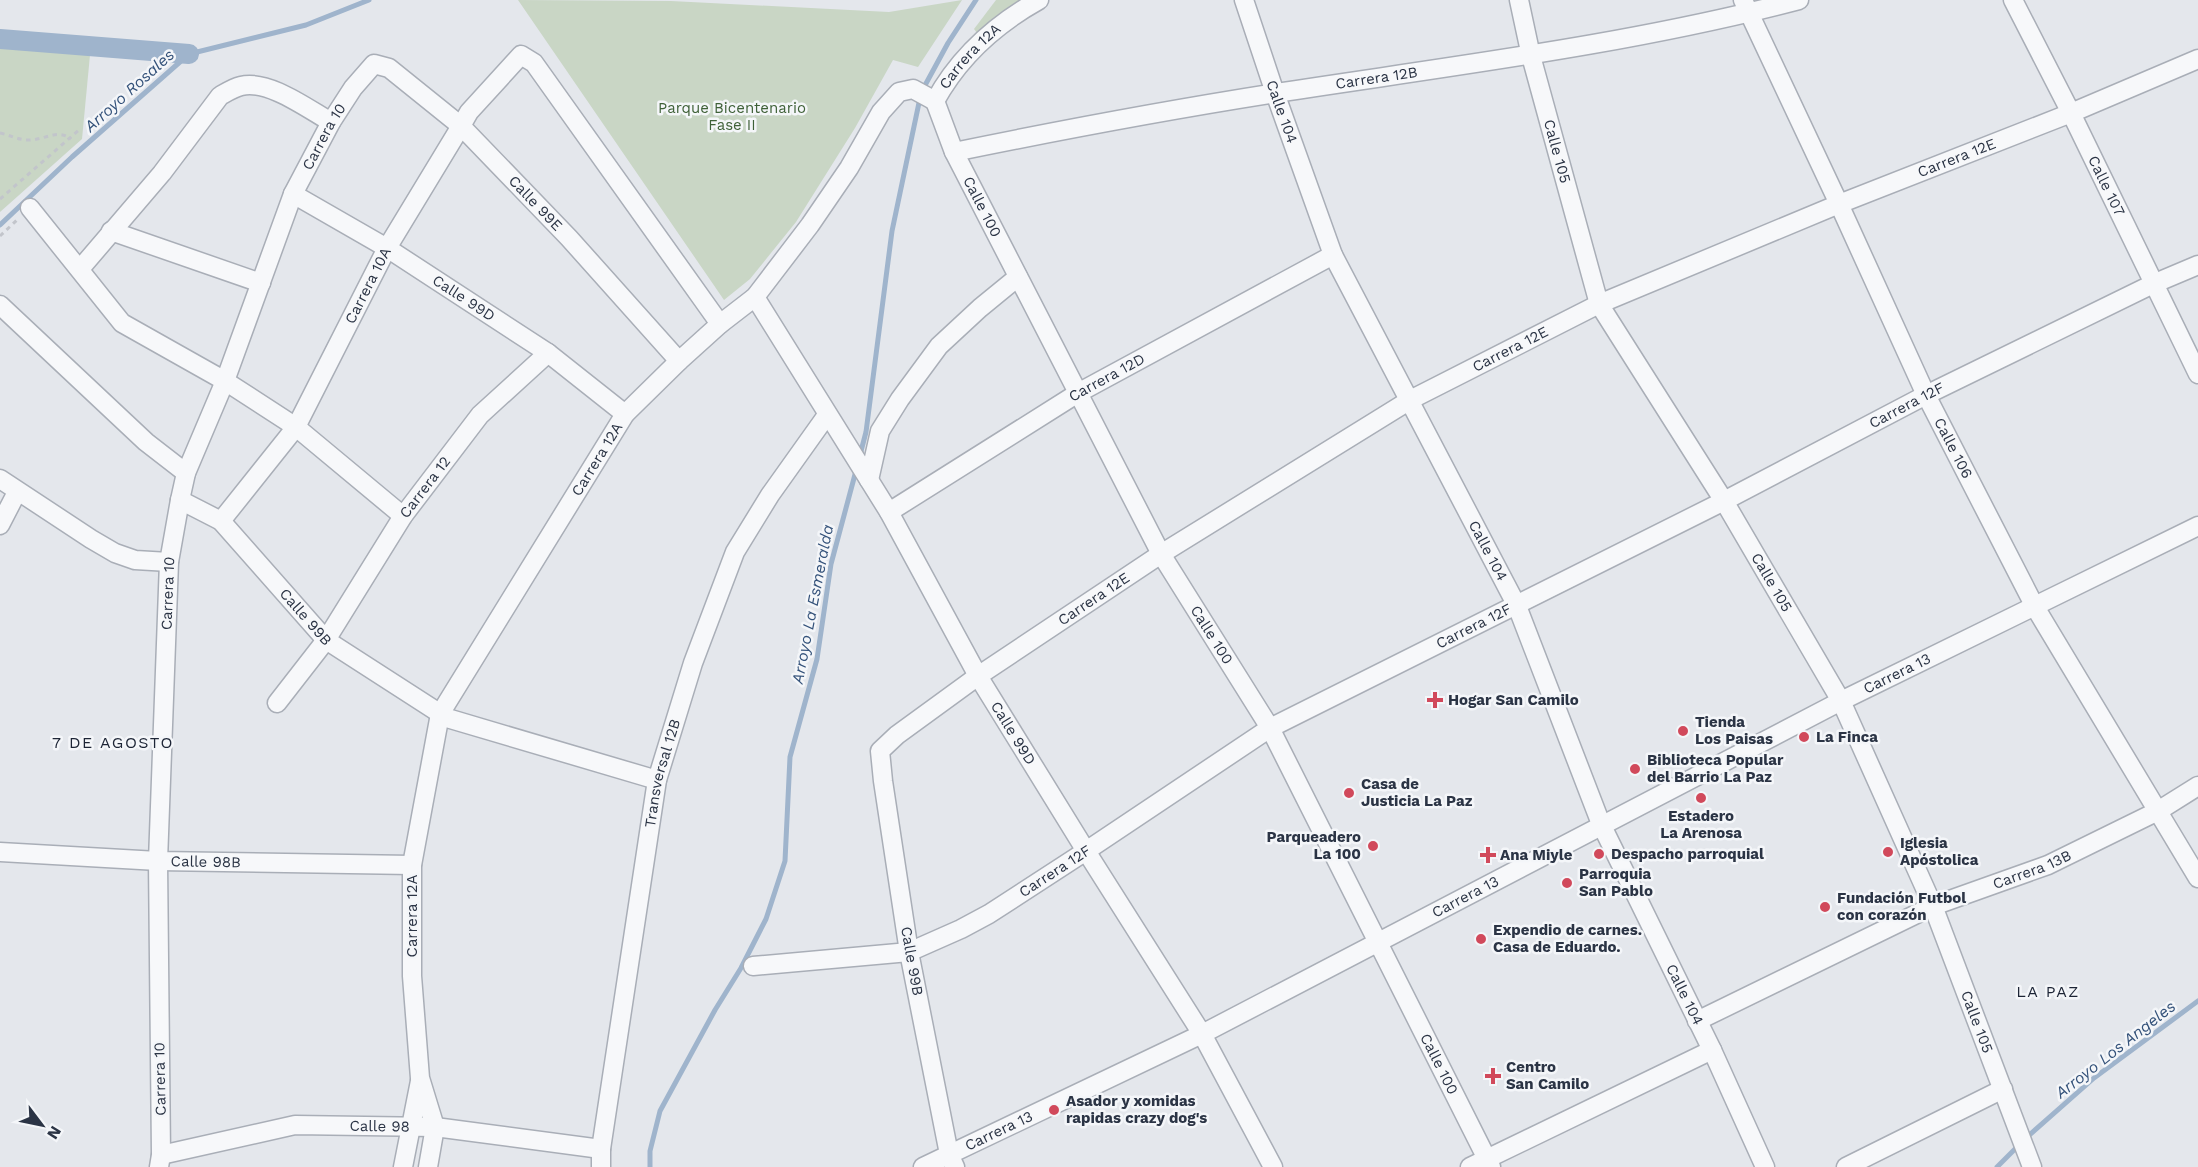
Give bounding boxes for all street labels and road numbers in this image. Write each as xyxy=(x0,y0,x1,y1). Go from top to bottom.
street label: Carrera 12A xyxy=(935,20,1004,93)
street label: Carrera 12B xyxy=(1334,63,1419,93)
street label: Calle 104 xyxy=(1262,78,1301,146)
street label: Carrera 10 xyxy=(298,100,350,173)
street label: Calle 105 xyxy=(1540,117,1574,185)
street label: Carrera 12E xyxy=(1915,134,1998,181)
street label: Calle 107 xyxy=(2084,153,2129,219)
street label: Calle 99E xyxy=(505,172,566,235)
street label: Calle 100 xyxy=(959,173,1005,240)
street label: Carrera 10A xyxy=(341,244,395,327)
street label: Calle 99D xyxy=(429,271,498,325)
street label: Carrera 12E xyxy=(1469,322,1551,376)
street label: Carrera 12D xyxy=(1065,350,1148,406)
street label: Carrera 12F xyxy=(1866,379,1947,432)
street label: Calle 106 xyxy=(1930,415,1976,481)
street label: Carrera 12A xyxy=(568,419,627,499)
street label: Carrera 12 xyxy=(396,453,454,522)
street label: Calle 104 xyxy=(1465,517,1511,584)
street label: Calle 105 xyxy=(1747,550,1796,615)
street label: Carrera 10 xyxy=(157,555,179,630)
street label: Carrera 12E xyxy=(1054,568,1133,629)
street label: Calle 99B xyxy=(276,585,336,649)
street label: Carrera 12F xyxy=(1433,600,1514,653)
street label: Calle 100 xyxy=(1187,602,1237,668)
street label: Carrera 13 xyxy=(1860,649,1934,698)
street label: Calle 99D xyxy=(987,698,1040,768)
street label: Transversal 12B xyxy=(641,717,684,829)
street label: Carrera 12F xyxy=(1016,841,1094,901)
street label: Carrera 13B xyxy=(1990,846,2074,893)
street label: Calle 98B xyxy=(171,852,241,871)
street label: Carrera 13 xyxy=(1429,872,1502,922)
street label: Carrera 12A xyxy=(403,875,421,957)
street label: Calle 99B xyxy=(897,925,927,997)
street label: Calle 104 xyxy=(1662,961,1707,1028)
street label: Calle 105 xyxy=(1957,988,1997,1056)
street label: Calle 100 xyxy=(1416,1030,1462,1097)
street label: Carrera 10 xyxy=(150,1042,170,1116)
street label: Carrera 13 xyxy=(962,1107,1036,1155)
street label: Calle 98 xyxy=(349,1117,410,1136)

